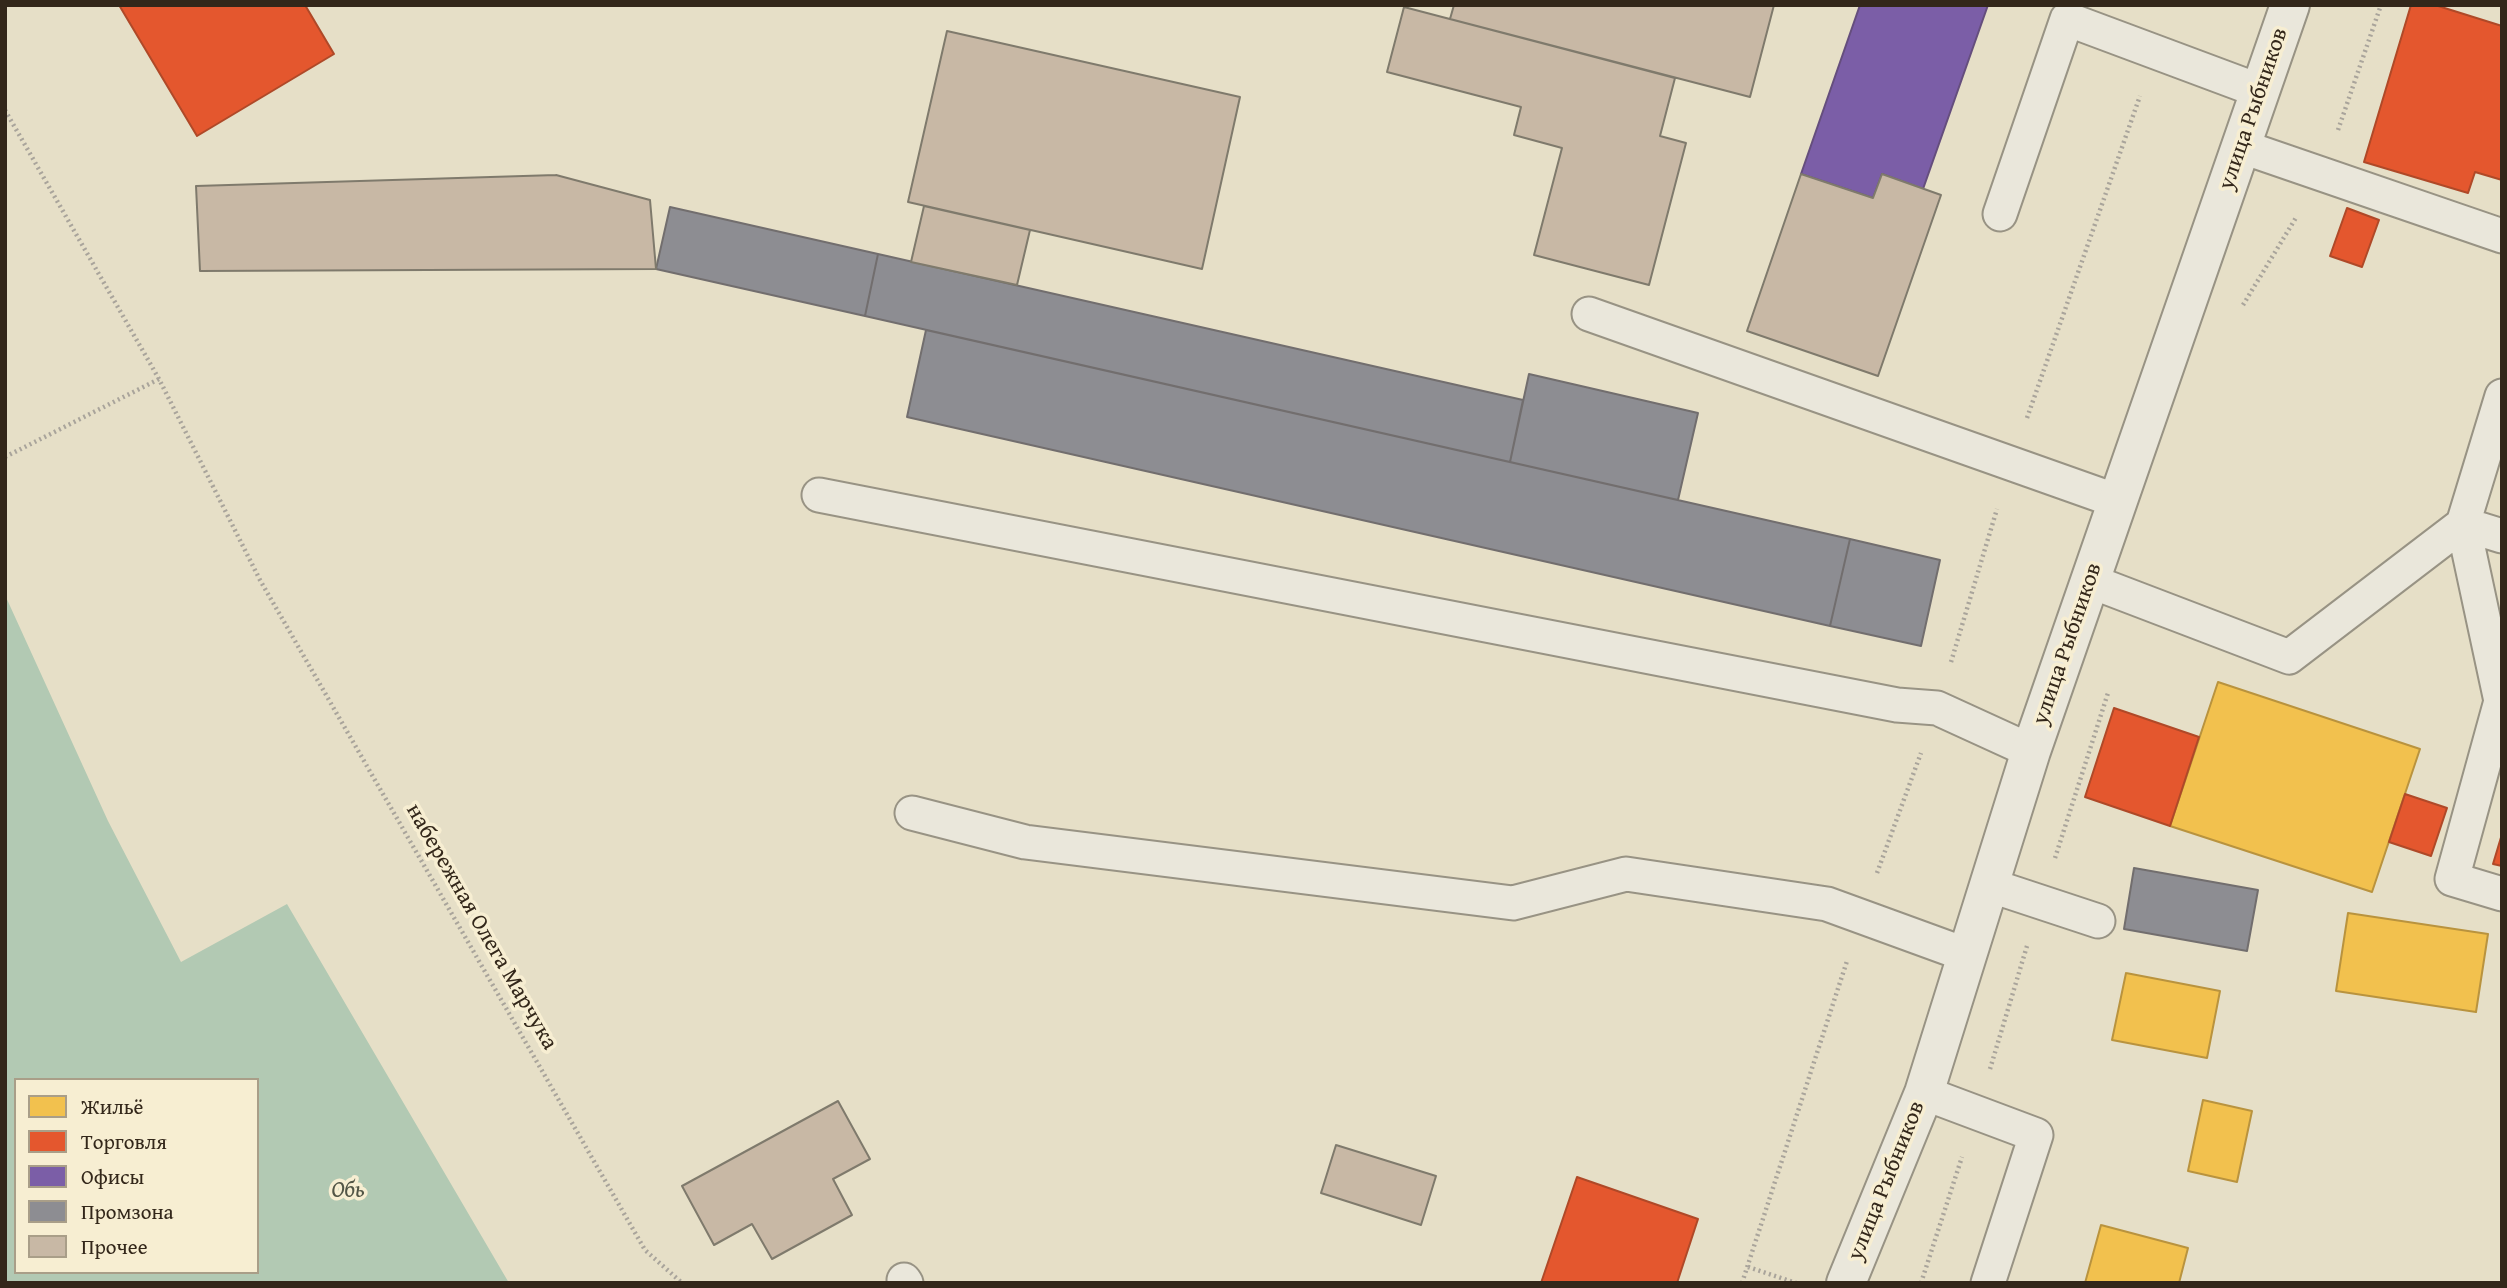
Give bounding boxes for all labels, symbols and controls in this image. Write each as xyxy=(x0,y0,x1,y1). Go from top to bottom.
street label: улица Рыбников xyxy=(2213,24,2295,194)
street label: улица Рыбников xyxy=(2027,559,2109,729)
street label: набережная Олега Марчука xyxy=(399,799,563,1055)
legend xyxy=(14,1078,259,1274)
text: Жильё xyxy=(81,1091,143,1122)
street label: улица Рыбников xyxy=(1842,1097,1932,1265)
text: Торговля xyxy=(81,1126,167,1157)
text: Офисы xyxy=(81,1161,144,1192)
water label: Обь xyxy=(331,1177,365,1205)
text: Промзона xyxy=(81,1196,174,1227)
text: Прочее xyxy=(81,1231,148,1262)

